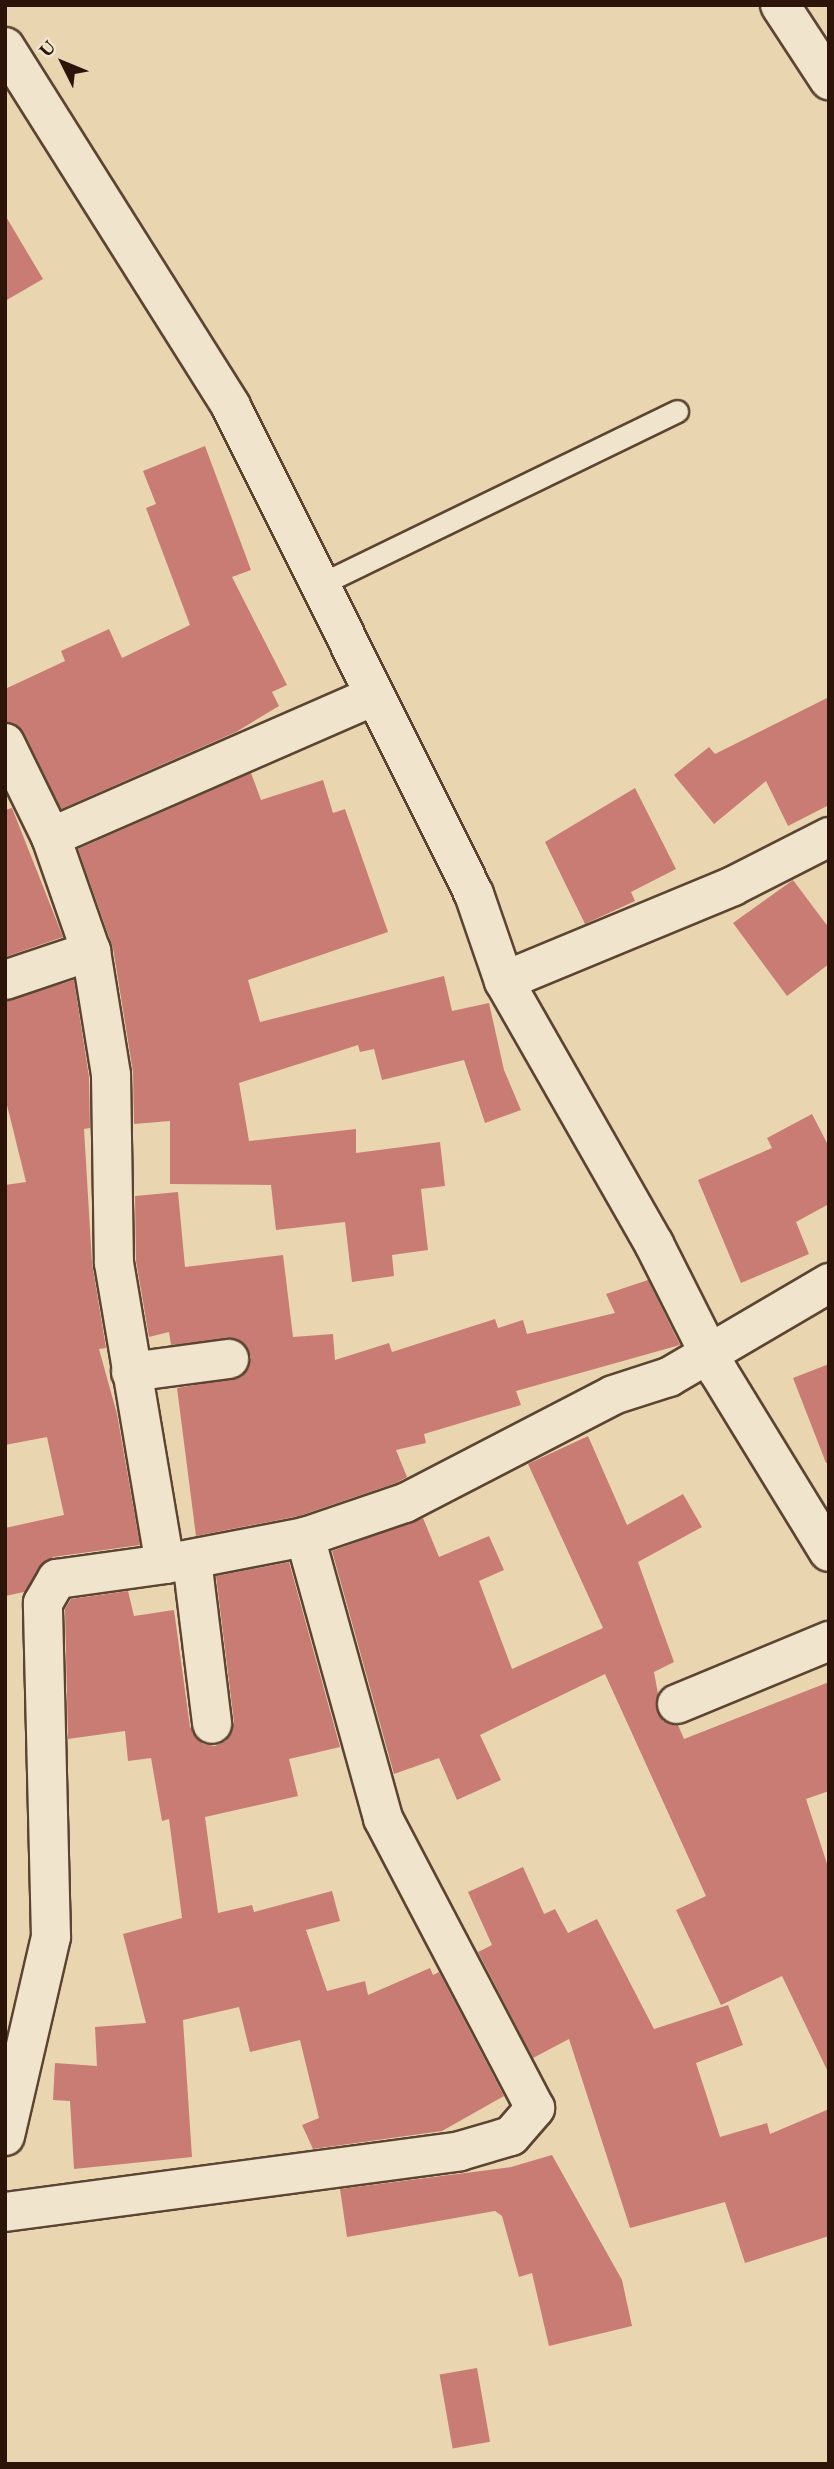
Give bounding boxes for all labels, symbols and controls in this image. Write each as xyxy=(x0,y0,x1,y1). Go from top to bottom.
north arrow xyxy=(28,28,98,98)
text: U xyxy=(33,35,61,62)

